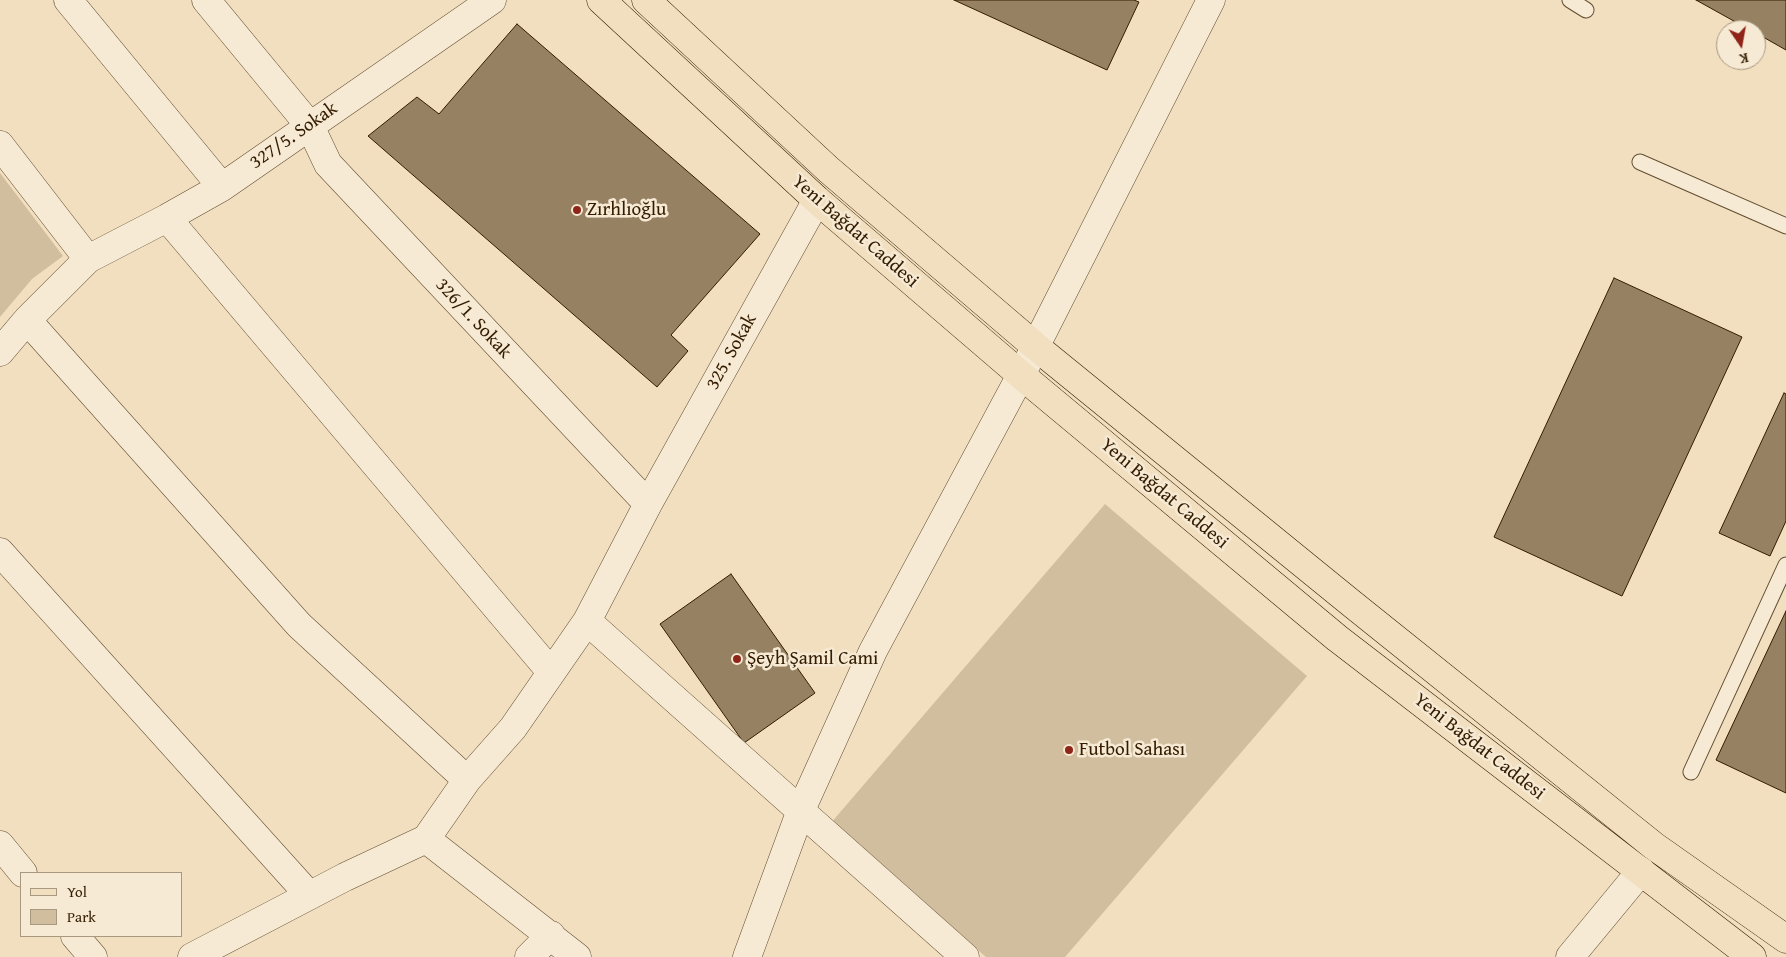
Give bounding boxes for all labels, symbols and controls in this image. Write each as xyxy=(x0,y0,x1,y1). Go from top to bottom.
north arrow xyxy=(1716,20,1766,70)
text: K xyxy=(1738,48,1750,69)
street label: 327/5. Sokak xyxy=(246,98,342,174)
street label: Yeni Bağdat Caddesi xyxy=(787,171,923,293)
place label: Zırhlıoğlu xyxy=(587,199,666,221)
marker: Zırhlıoğlu xyxy=(571,204,583,216)
street label: 326/1. Sokak xyxy=(430,274,516,364)
street label: 325. Sokak xyxy=(702,310,762,394)
street label: Yeni Bağdat Caddesi xyxy=(1095,434,1233,554)
place label: Şeyh Şamil Cami xyxy=(747,648,878,670)
marker: Şeyh Şamil Cami xyxy=(731,653,743,665)
street label: Yeni Bağdat Caddesi xyxy=(1409,689,1549,805)
place label: Futbol Sahası xyxy=(1079,739,1185,761)
marker: Futbol Sahası xyxy=(1063,744,1075,756)
legend xyxy=(20,872,182,937)
text: Yol xyxy=(67,881,87,902)
text: Park xyxy=(67,906,96,927)

